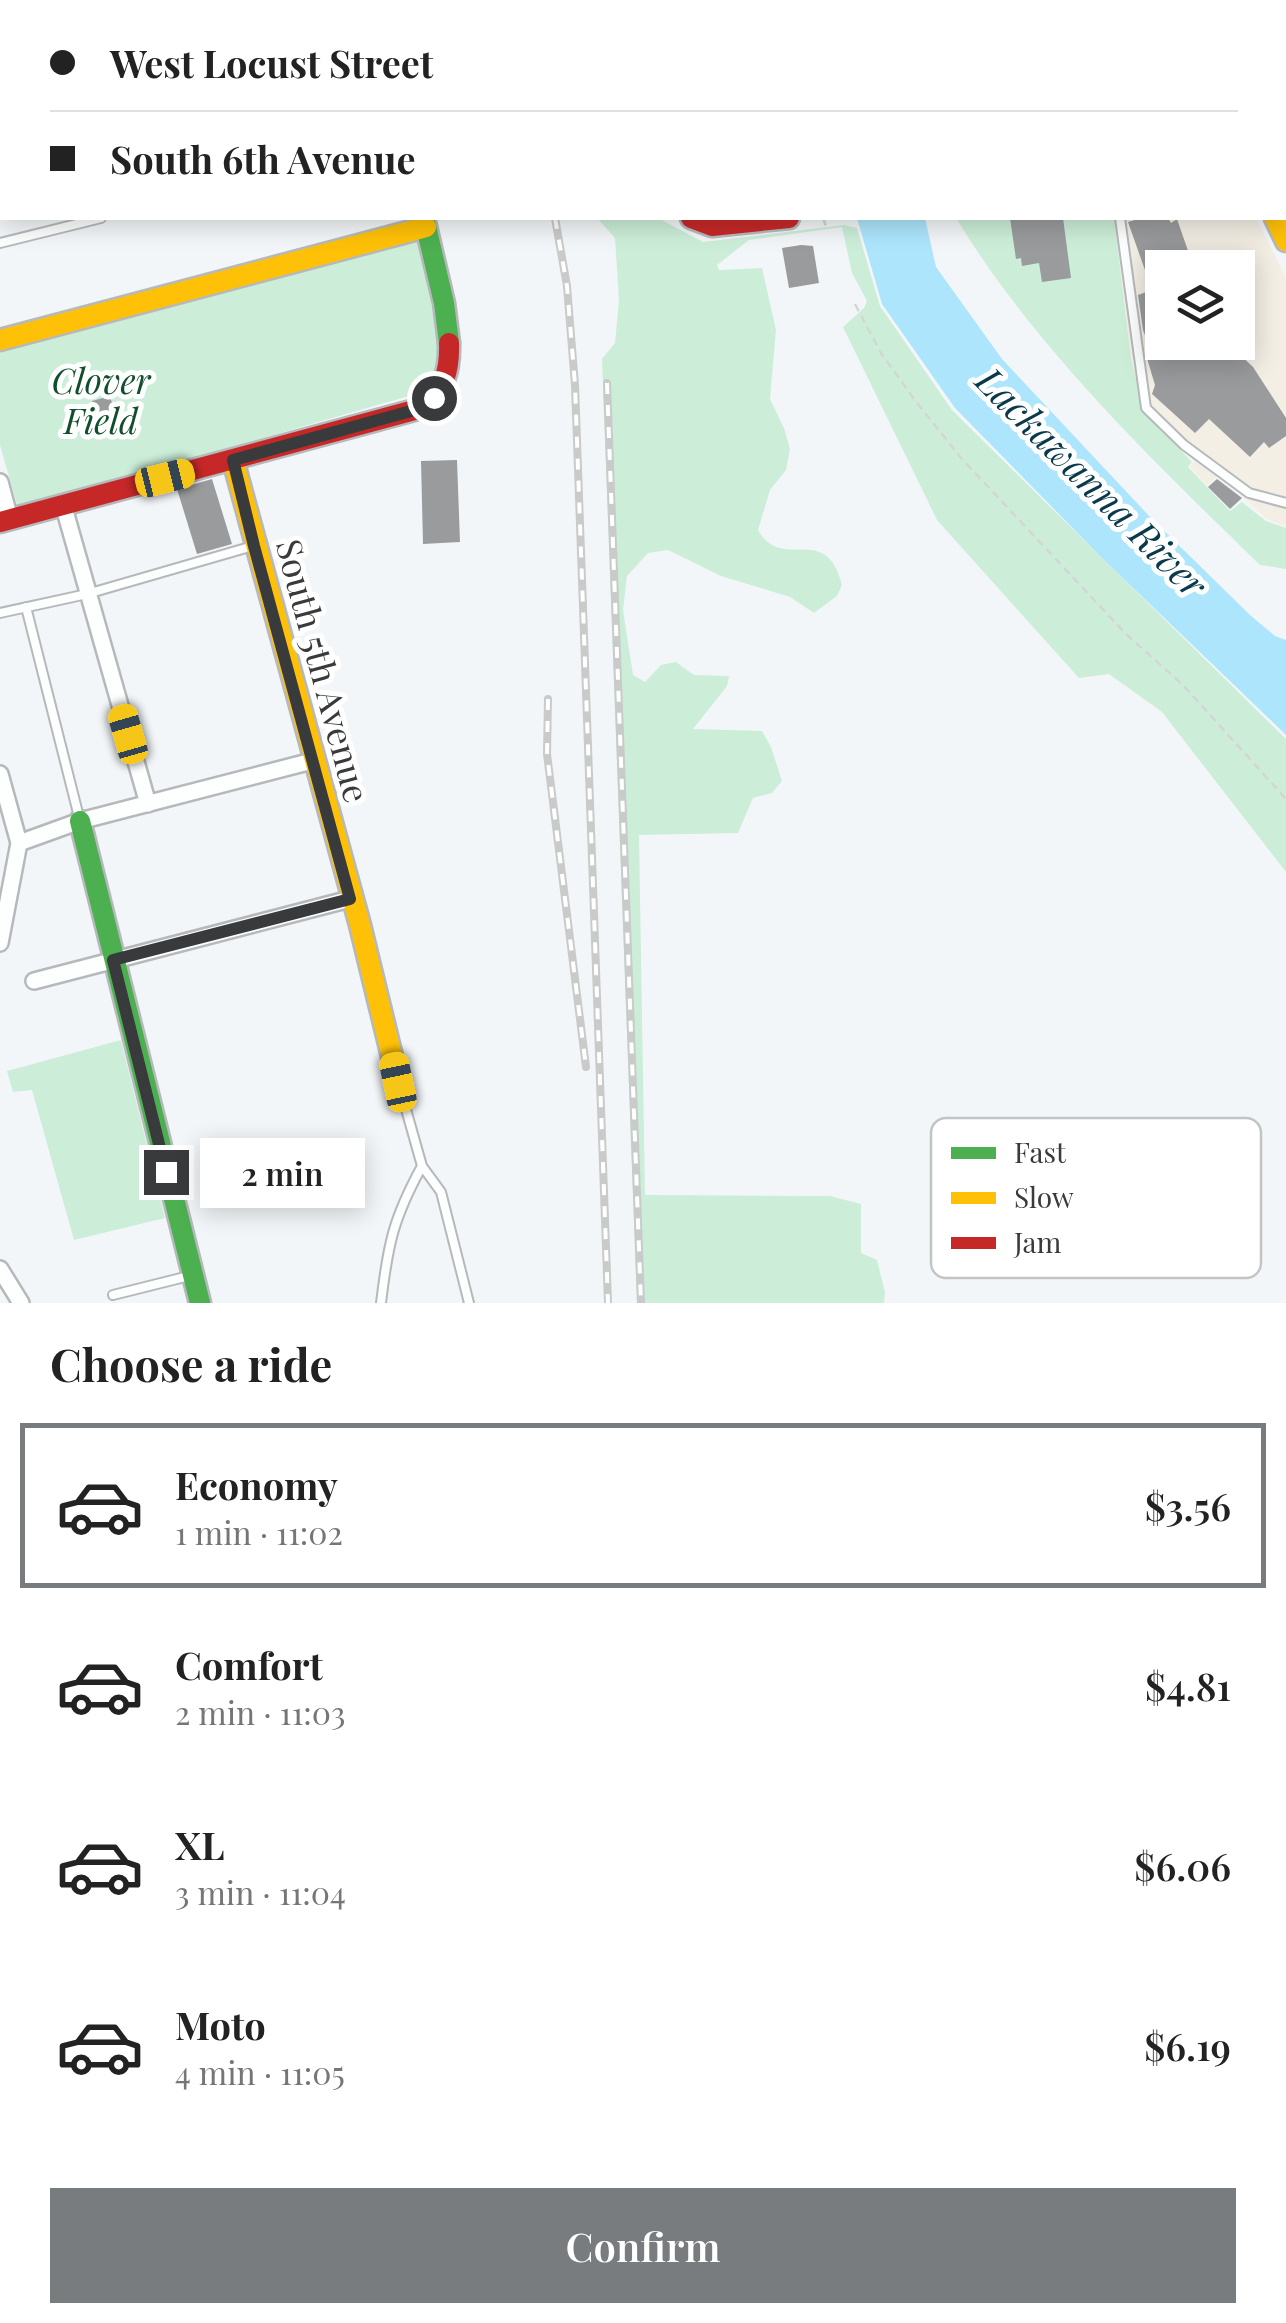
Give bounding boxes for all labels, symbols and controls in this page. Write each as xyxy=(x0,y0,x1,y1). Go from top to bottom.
text: West Locust Street xyxy=(110,37,433,88)
text: South 6th Avenue xyxy=(110,133,416,184)
map controls xyxy=(1145,250,1255,360)
button: layers xyxy=(1145,250,1255,360)
water label: Lackawanna River xyxy=(965,353,1221,609)
park label: Clover Field xyxy=(52,356,151,443)
route start xyxy=(412,376,457,421)
car xyxy=(132,456,198,500)
street label: South 5th Avenue xyxy=(267,534,382,807)
car xyxy=(105,701,151,767)
car xyxy=(377,1050,419,1114)
legend xyxy=(931,1118,1261,1278)
text: Fast xyxy=(1014,1133,1067,1170)
callout: 2 min xyxy=(201,1137,366,1207)
route end xyxy=(144,1150,189,1195)
text: 2 min xyxy=(242,1151,323,1194)
text: Slow xyxy=(1014,1178,1074,1215)
text: Jam xyxy=(1013,1223,1061,1260)
text: Choose a ride xyxy=(50,1333,332,1393)
text: Economy xyxy=(175,1459,338,1510)
icon: car xyxy=(55,1461,145,1551)
text: $3.56 xyxy=(1145,1480,1231,1531)
text: 1 min · 11:02 xyxy=(175,1510,343,1553)
text: Comfort xyxy=(175,1639,323,1690)
icon: car xyxy=(55,1641,145,1731)
text: $4.81 xyxy=(1145,1660,1231,1711)
text: 2 min · 11:03 xyxy=(175,1690,345,1733)
text: XL xyxy=(175,1819,224,1870)
icon: car xyxy=(55,1821,145,1911)
text: $6.06 xyxy=(1134,1840,1231,1891)
text: 3 min · 11:04 xyxy=(175,1870,346,1913)
text: Moto xyxy=(175,1999,266,2050)
icon: car xyxy=(55,2001,145,2091)
text: $6.19 xyxy=(1144,2020,1231,2071)
text: 4 min · 11:05 xyxy=(175,2050,345,2093)
button: Confirm xyxy=(50,2188,1236,2303)

